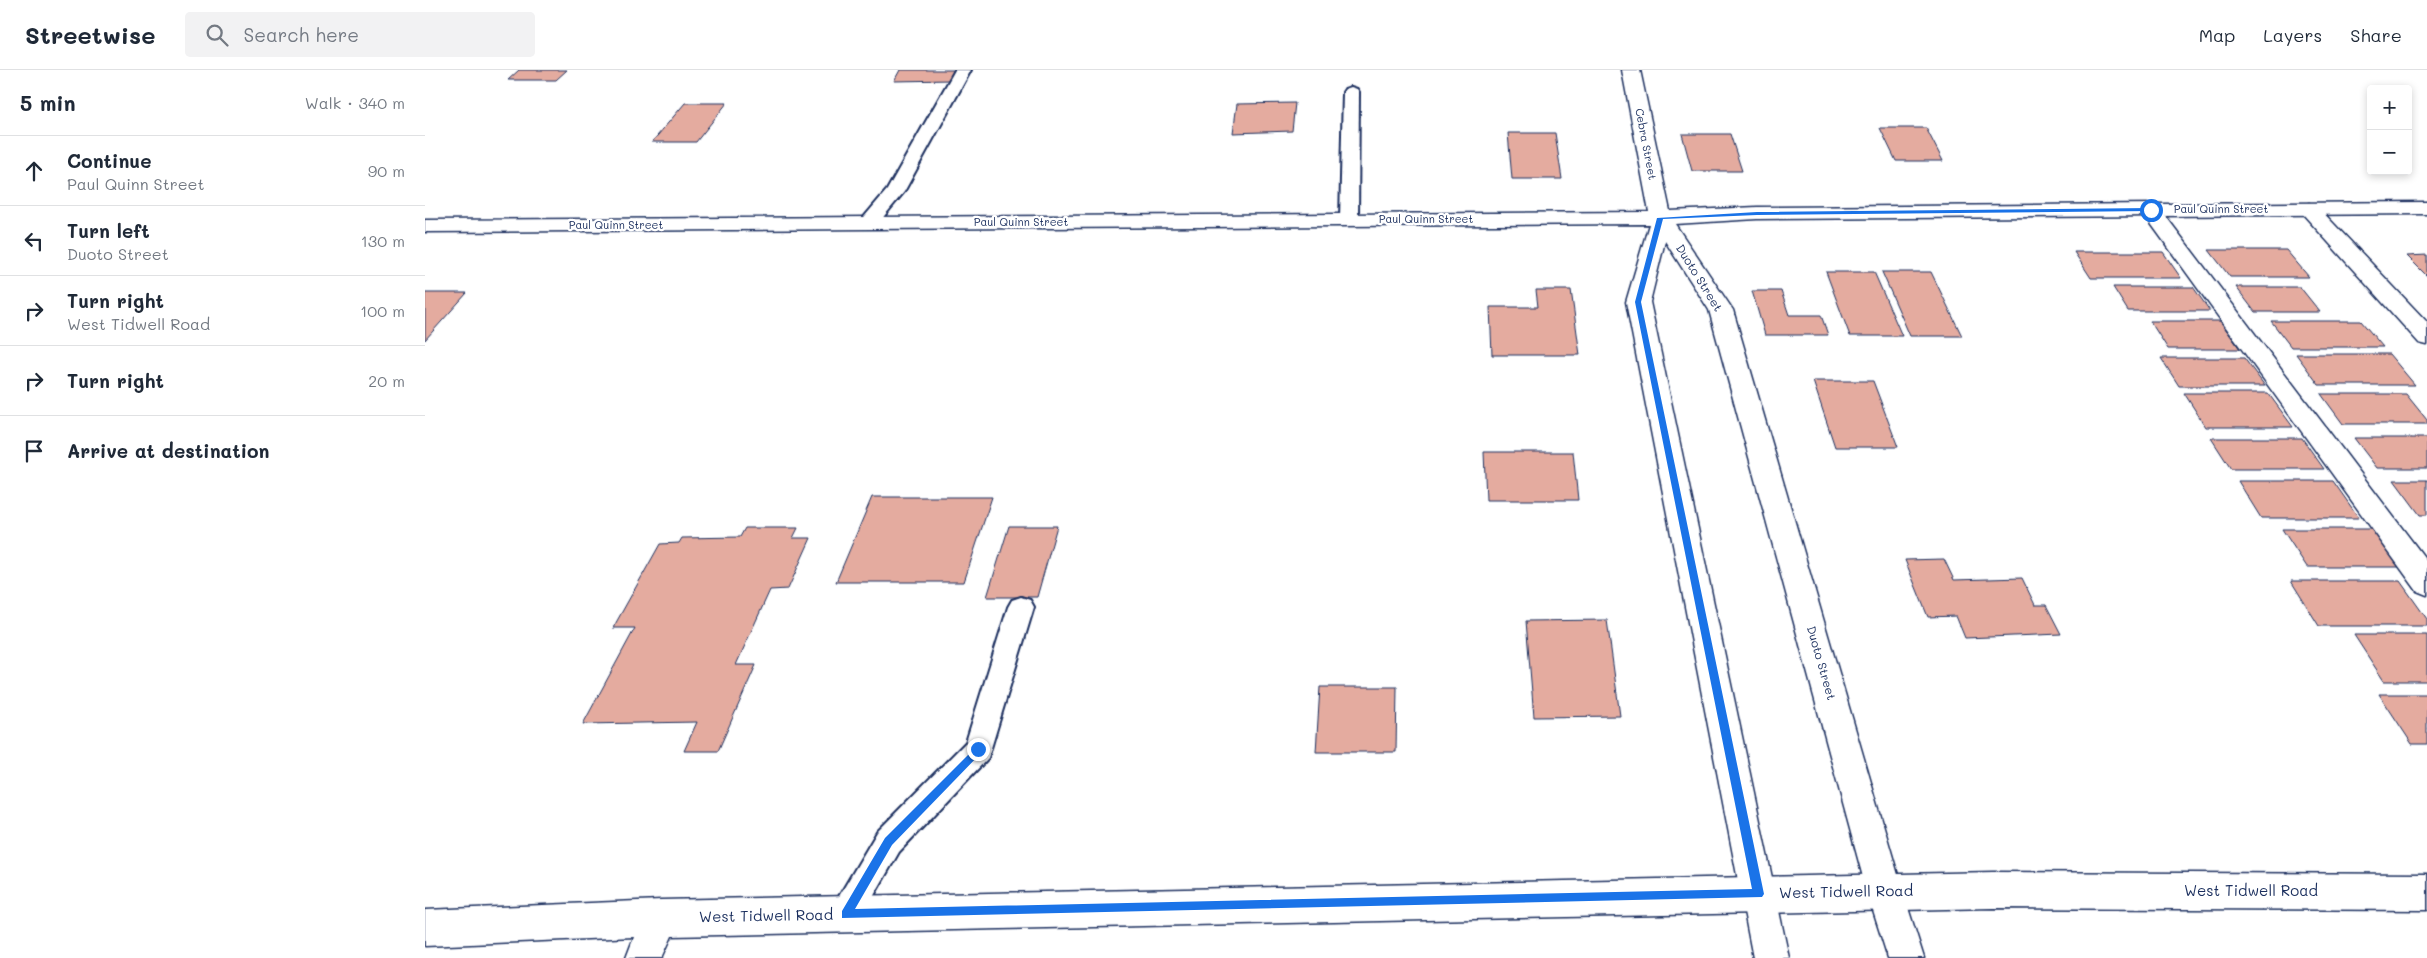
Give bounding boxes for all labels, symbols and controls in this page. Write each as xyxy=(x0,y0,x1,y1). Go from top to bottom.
search box xyxy=(185,12,535,57)
text: Streetwise xyxy=(25,19,155,50)
icon: search xyxy=(203,21,231,49)
text: Search here xyxy=(243,22,359,47)
text: Map xyxy=(2199,23,2235,47)
text: Layers xyxy=(2263,23,2322,47)
text: Share xyxy=(2350,23,2402,47)
map controls xyxy=(2367,85,2412,175)
button: + xyxy=(2367,85,2412,130)
text: 5 min xyxy=(20,89,76,116)
text: Walk · 340 m xyxy=(305,92,405,113)
street label: Cebra Street xyxy=(1632,107,1661,181)
button: − xyxy=(2367,130,2412,175)
text: Continue xyxy=(67,148,152,173)
icon: ahead xyxy=(20,157,48,185)
text: 90 m xyxy=(368,160,405,181)
text: Paul Quinn Street xyxy=(67,173,205,194)
route start xyxy=(2140,199,2163,222)
street label: Paul Quinn Street xyxy=(2174,201,2268,216)
street label: Paul Quinn Street xyxy=(1379,211,1473,226)
street label: Paul Quinn Street xyxy=(974,214,1068,229)
street label: Paul Quinn Street xyxy=(569,217,663,232)
text: Turn left xyxy=(67,218,150,243)
icon: left xyxy=(20,227,48,255)
text: 130 m xyxy=(361,230,405,251)
street label: Duoto Street xyxy=(1673,241,1727,314)
text: Duoto Street xyxy=(67,243,169,264)
text: Turn right xyxy=(67,288,164,313)
icon: right xyxy=(20,297,48,325)
text: 100 m xyxy=(360,300,405,321)
text: West Tidwell Road xyxy=(67,313,210,334)
icon: right xyxy=(20,367,48,395)
text: Turn right xyxy=(67,368,164,393)
text: 20 m xyxy=(368,370,405,391)
icon: arrive xyxy=(20,437,48,465)
text: Arrive at destination xyxy=(67,438,270,463)
street label: Duoto Street xyxy=(1804,624,1840,702)
route end xyxy=(967,738,990,761)
street label: West Tidwell Road xyxy=(1779,880,1913,902)
street label: West Tidwell Road xyxy=(2184,880,2318,900)
street label: West Tidwell Road xyxy=(699,904,833,926)

